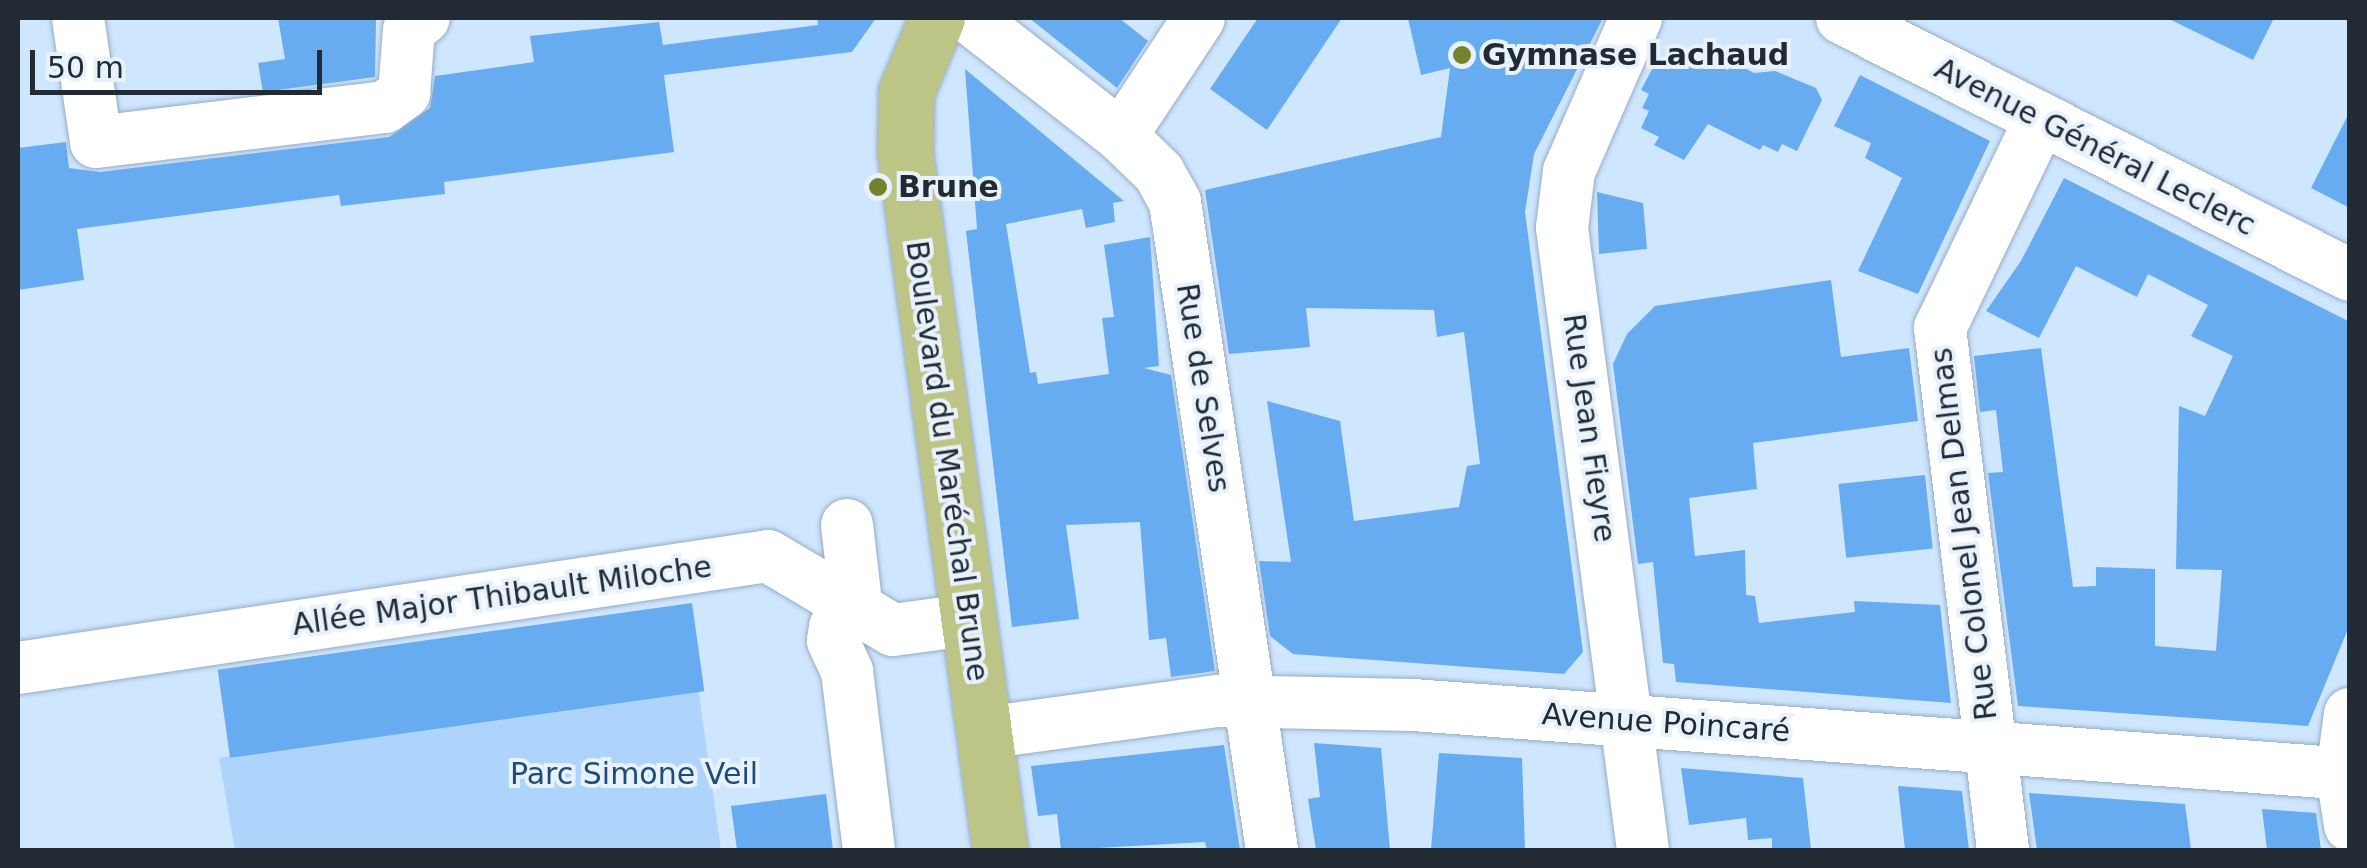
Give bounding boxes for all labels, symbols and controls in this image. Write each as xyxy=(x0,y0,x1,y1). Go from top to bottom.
scale bar xyxy=(35,30,328,92)
place label: Gymnase Lachaud xyxy=(1482,37,1789,73)
marker: Gymnase Lachaud xyxy=(1451,44,1473,66)
text: 50 m xyxy=(47,50,124,85)
street label: Avenue Général Leclerc xyxy=(1929,50,2261,244)
place label: Brune xyxy=(898,169,999,205)
marker: Brune xyxy=(867,176,889,198)
street label: Boulevard du Maréchal Brune xyxy=(898,238,996,684)
street label: Rue de Selves xyxy=(1169,281,1237,495)
street label: Rue Jean Fieyre xyxy=(1555,311,1623,545)
street label: Rue Colonel Jean Delmas xyxy=(1923,346,2005,722)
street label: Allée Major Thibault Miloche xyxy=(290,549,714,643)
street label: Avenue Poincaré xyxy=(1541,696,1791,750)
park label: Parc Simone Veil xyxy=(510,756,758,792)

